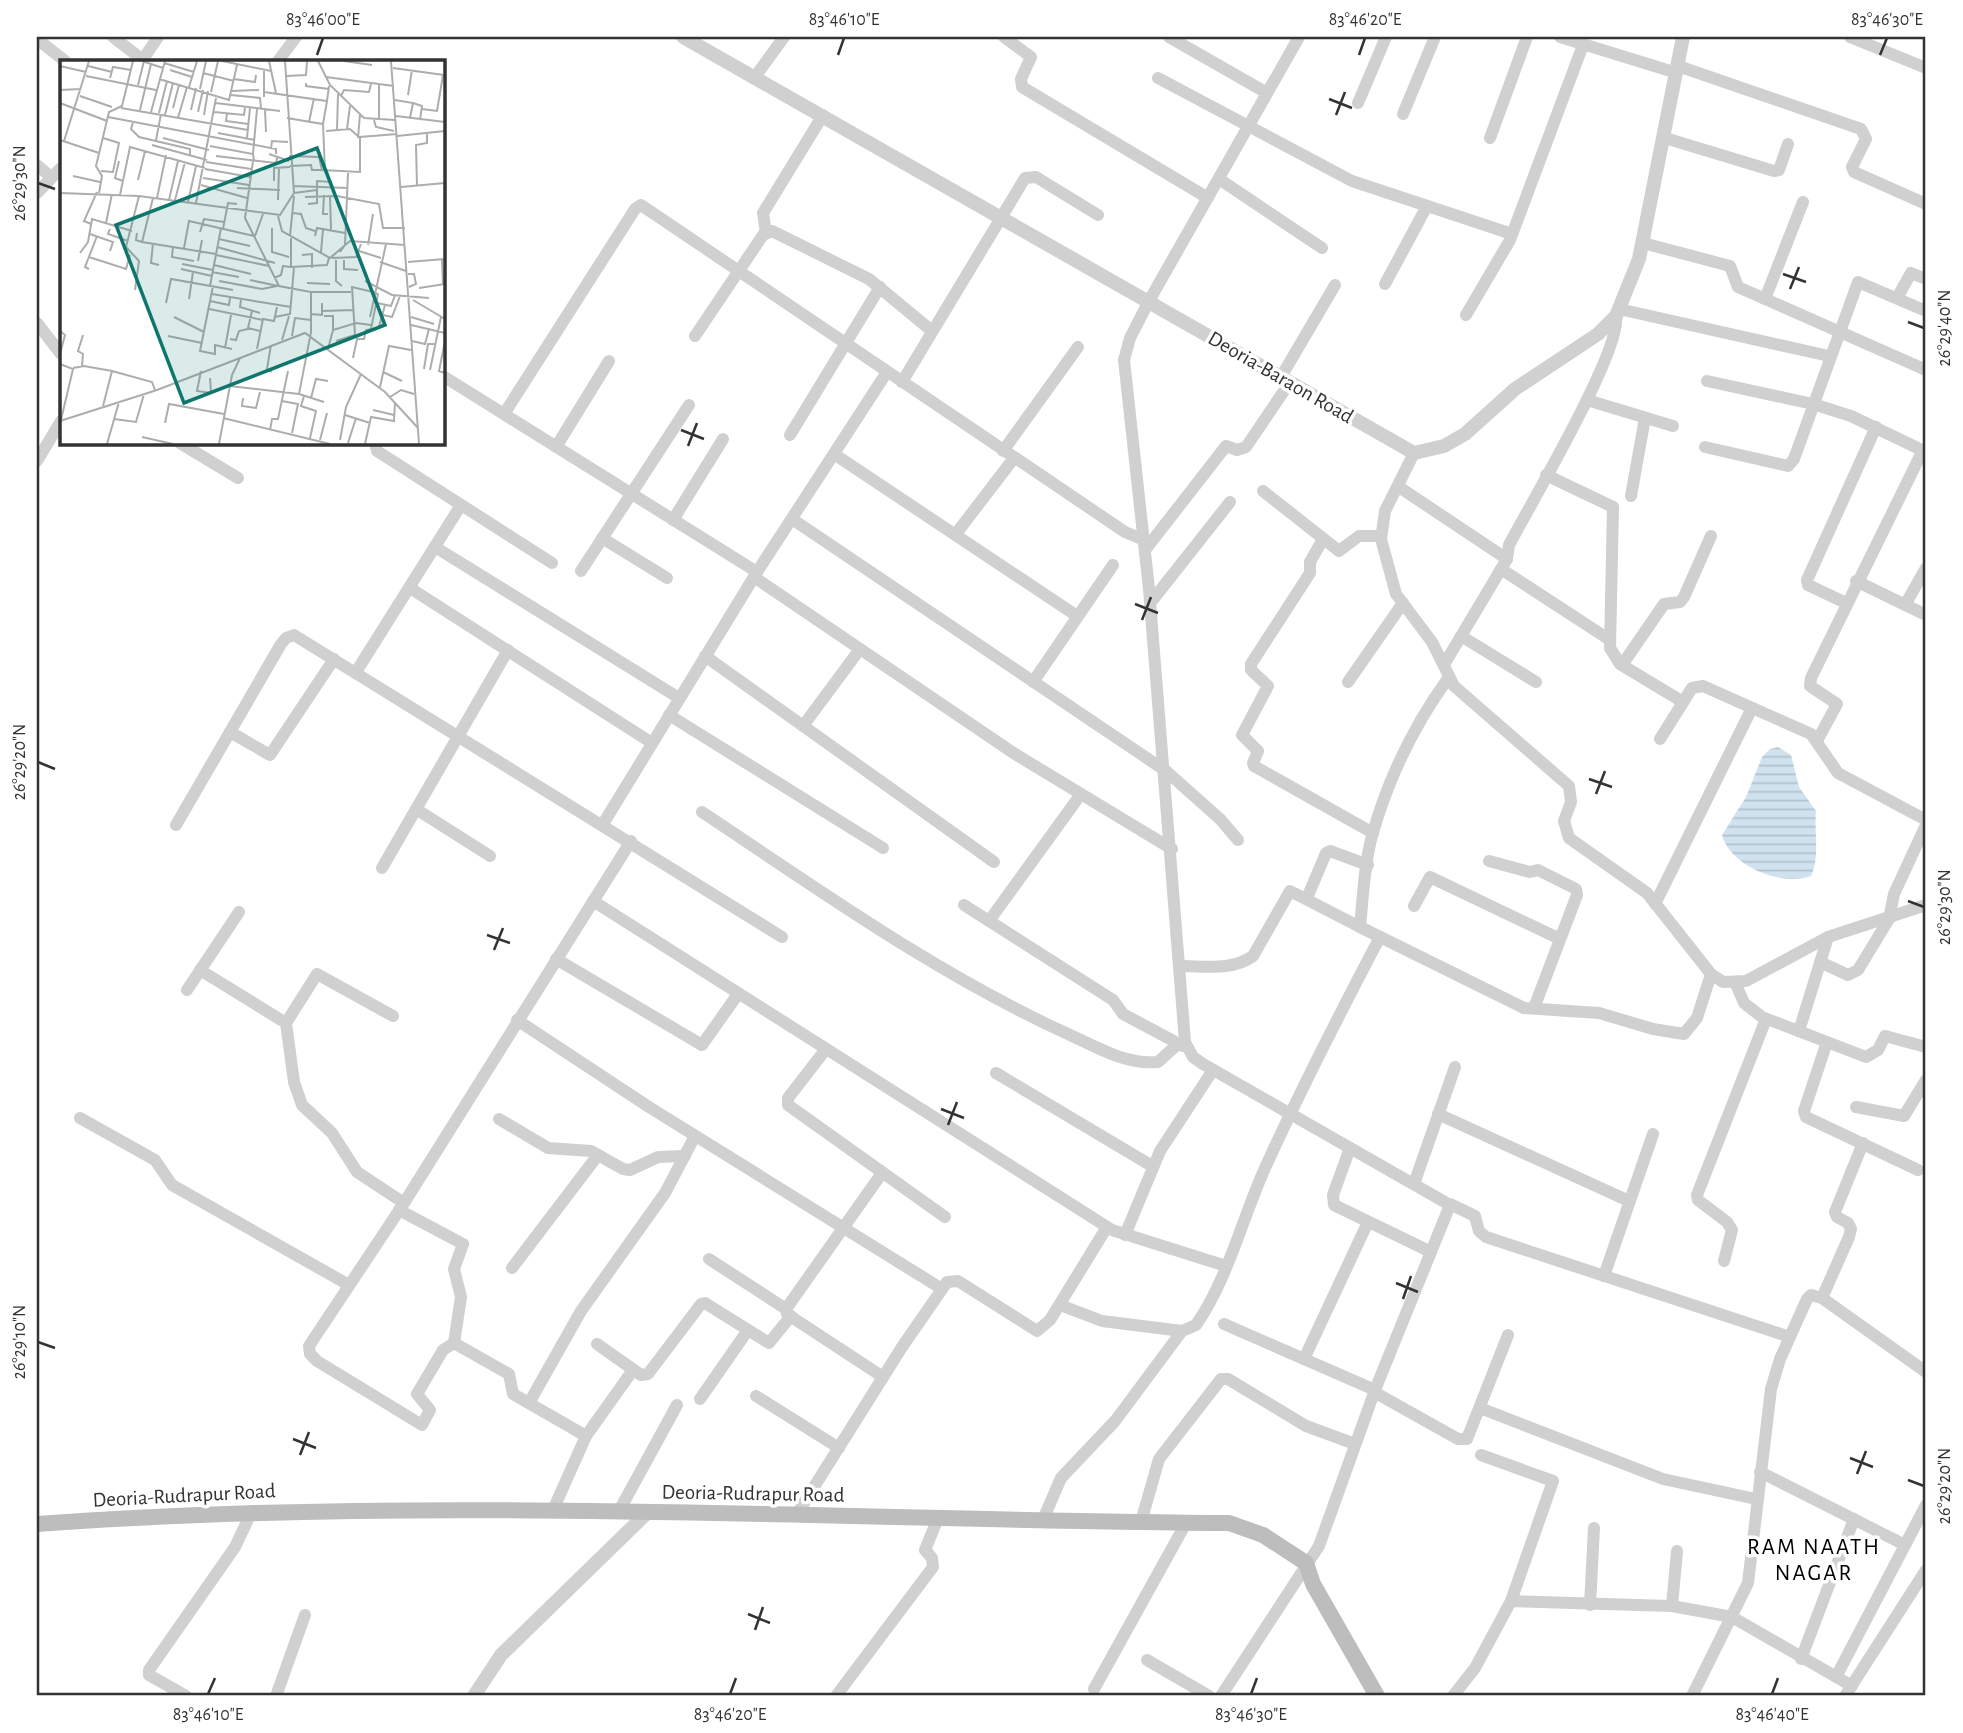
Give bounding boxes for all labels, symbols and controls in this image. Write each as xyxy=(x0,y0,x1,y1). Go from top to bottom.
text: 83°46'00"E xyxy=(286,11,360,29)
text: 83°46'10"E xyxy=(809,11,880,29)
text: 83°46'20"E xyxy=(1329,11,1402,29)
text: 83°46'30"E xyxy=(1851,11,1923,29)
inset map xyxy=(60,60,444,444)
text: 26°29'30"N xyxy=(11,145,29,221)
text: 26°29'40"N xyxy=(1936,289,1954,367)
street label: Deoria-Baraon Road xyxy=(1205,327,1357,428)
text: 26°29'20"N xyxy=(11,724,29,800)
text: 26°29'30"N xyxy=(1936,869,1954,945)
text: 26°29'10"N xyxy=(11,1305,29,1379)
text: 26°29'20"N xyxy=(1936,1448,1954,1524)
street label: Deoria-Rudrapur Road xyxy=(92,1480,276,1511)
street label: Deoria-Rudrapur Road xyxy=(661,1481,845,1506)
district label: RAM NAATH NAGAR xyxy=(1747,1536,1881,1585)
text: 83°46'10"E xyxy=(173,1706,244,1724)
text: 83°46'20"E xyxy=(694,1706,767,1724)
text: 83°46'30"E xyxy=(1215,1706,1287,1724)
text: 83°46'40"E xyxy=(1735,1706,1809,1724)

